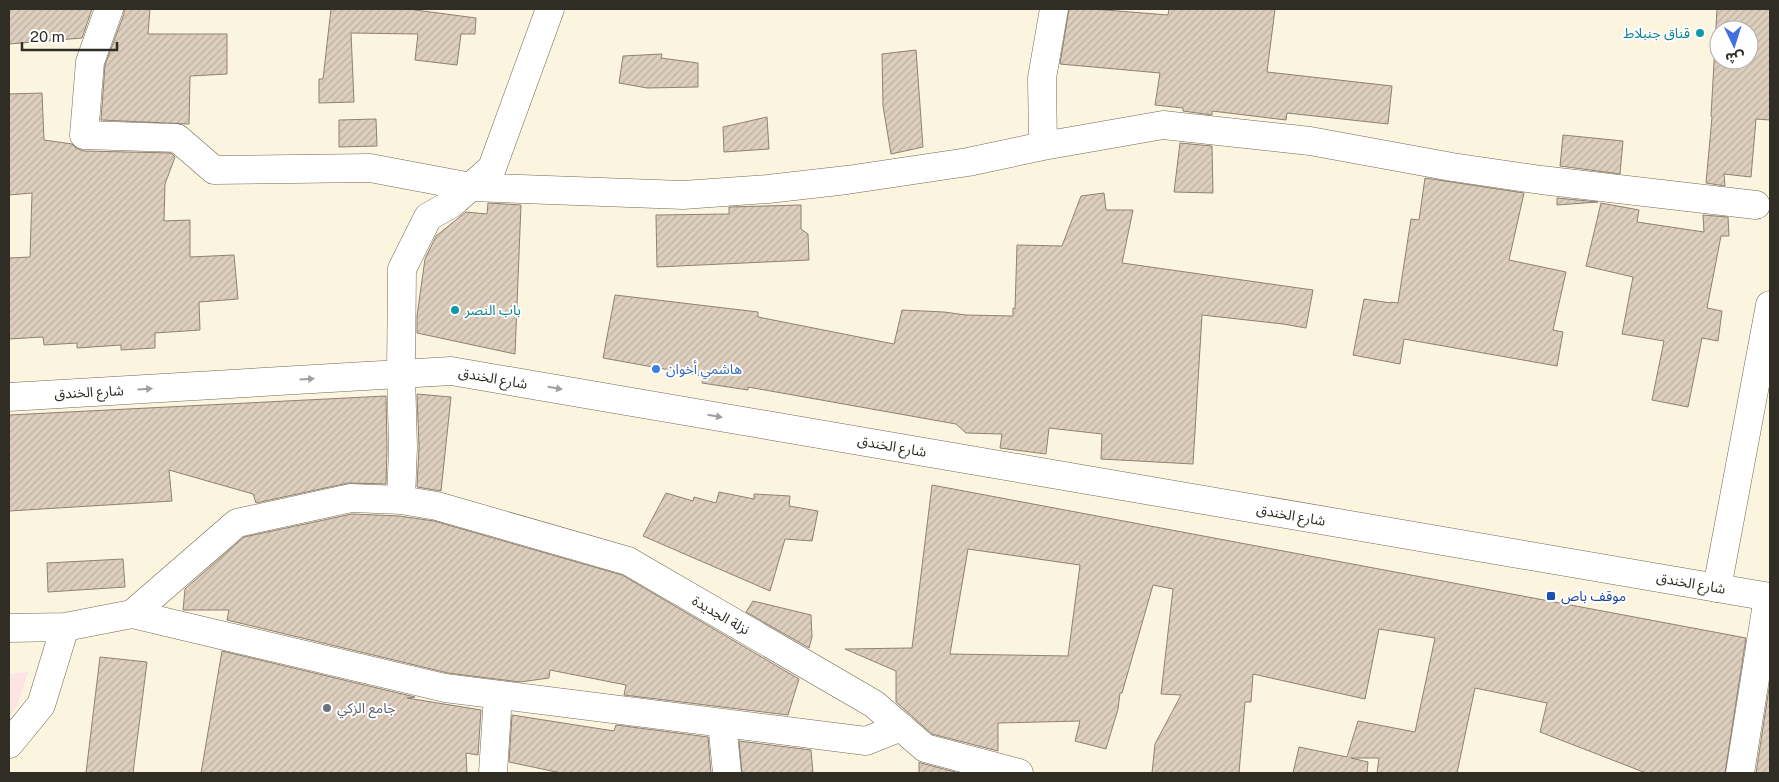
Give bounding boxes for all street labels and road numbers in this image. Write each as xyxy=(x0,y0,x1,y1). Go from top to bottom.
street label: شارع الخندق xyxy=(457,364,529,395)
street label: شارع الخندق xyxy=(54,382,124,405)
street label: شارع الخندق xyxy=(856,432,928,463)
street label: شارع الخندق xyxy=(1255,501,1327,532)
street label: شارع الخندق xyxy=(1655,569,1727,600)
street label: نزلة الجديدة xyxy=(689,592,753,639)

